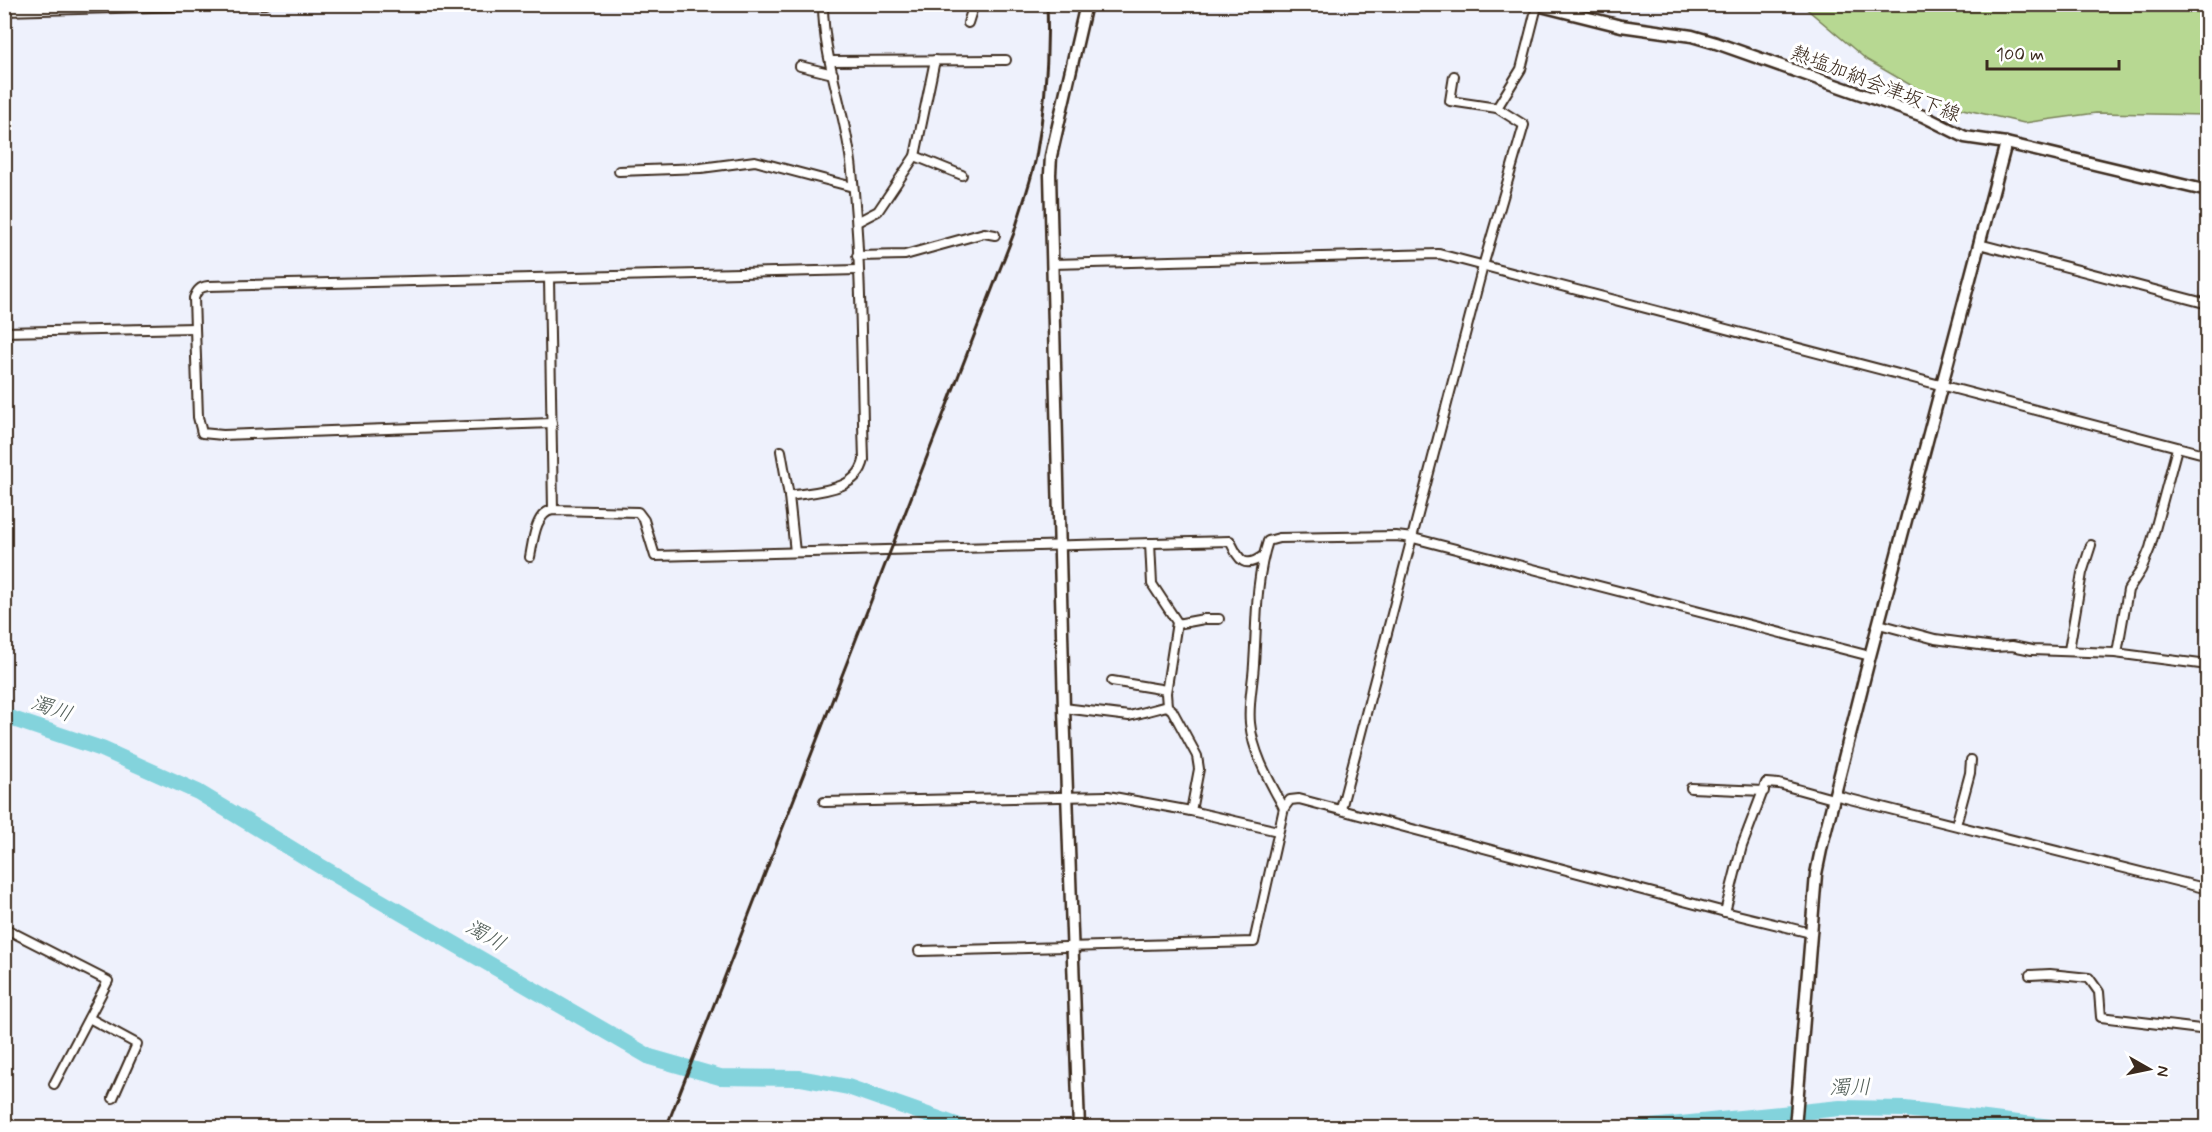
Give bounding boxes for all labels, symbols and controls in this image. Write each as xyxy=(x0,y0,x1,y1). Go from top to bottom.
scale bar xyxy=(1987,33,2119,71)
street label: 熱塩加納会津坂下線 xyxy=(1787,40,1964,129)
text: 100 m xyxy=(1996,43,2044,67)
water label: 濁川 xyxy=(27,689,76,729)
water label: 濁川 xyxy=(460,913,511,958)
north arrow xyxy=(2119,1039,2179,1099)
text: N xyxy=(2151,1064,2174,1078)
water label: 濁川 xyxy=(1829,1074,1871,1102)

